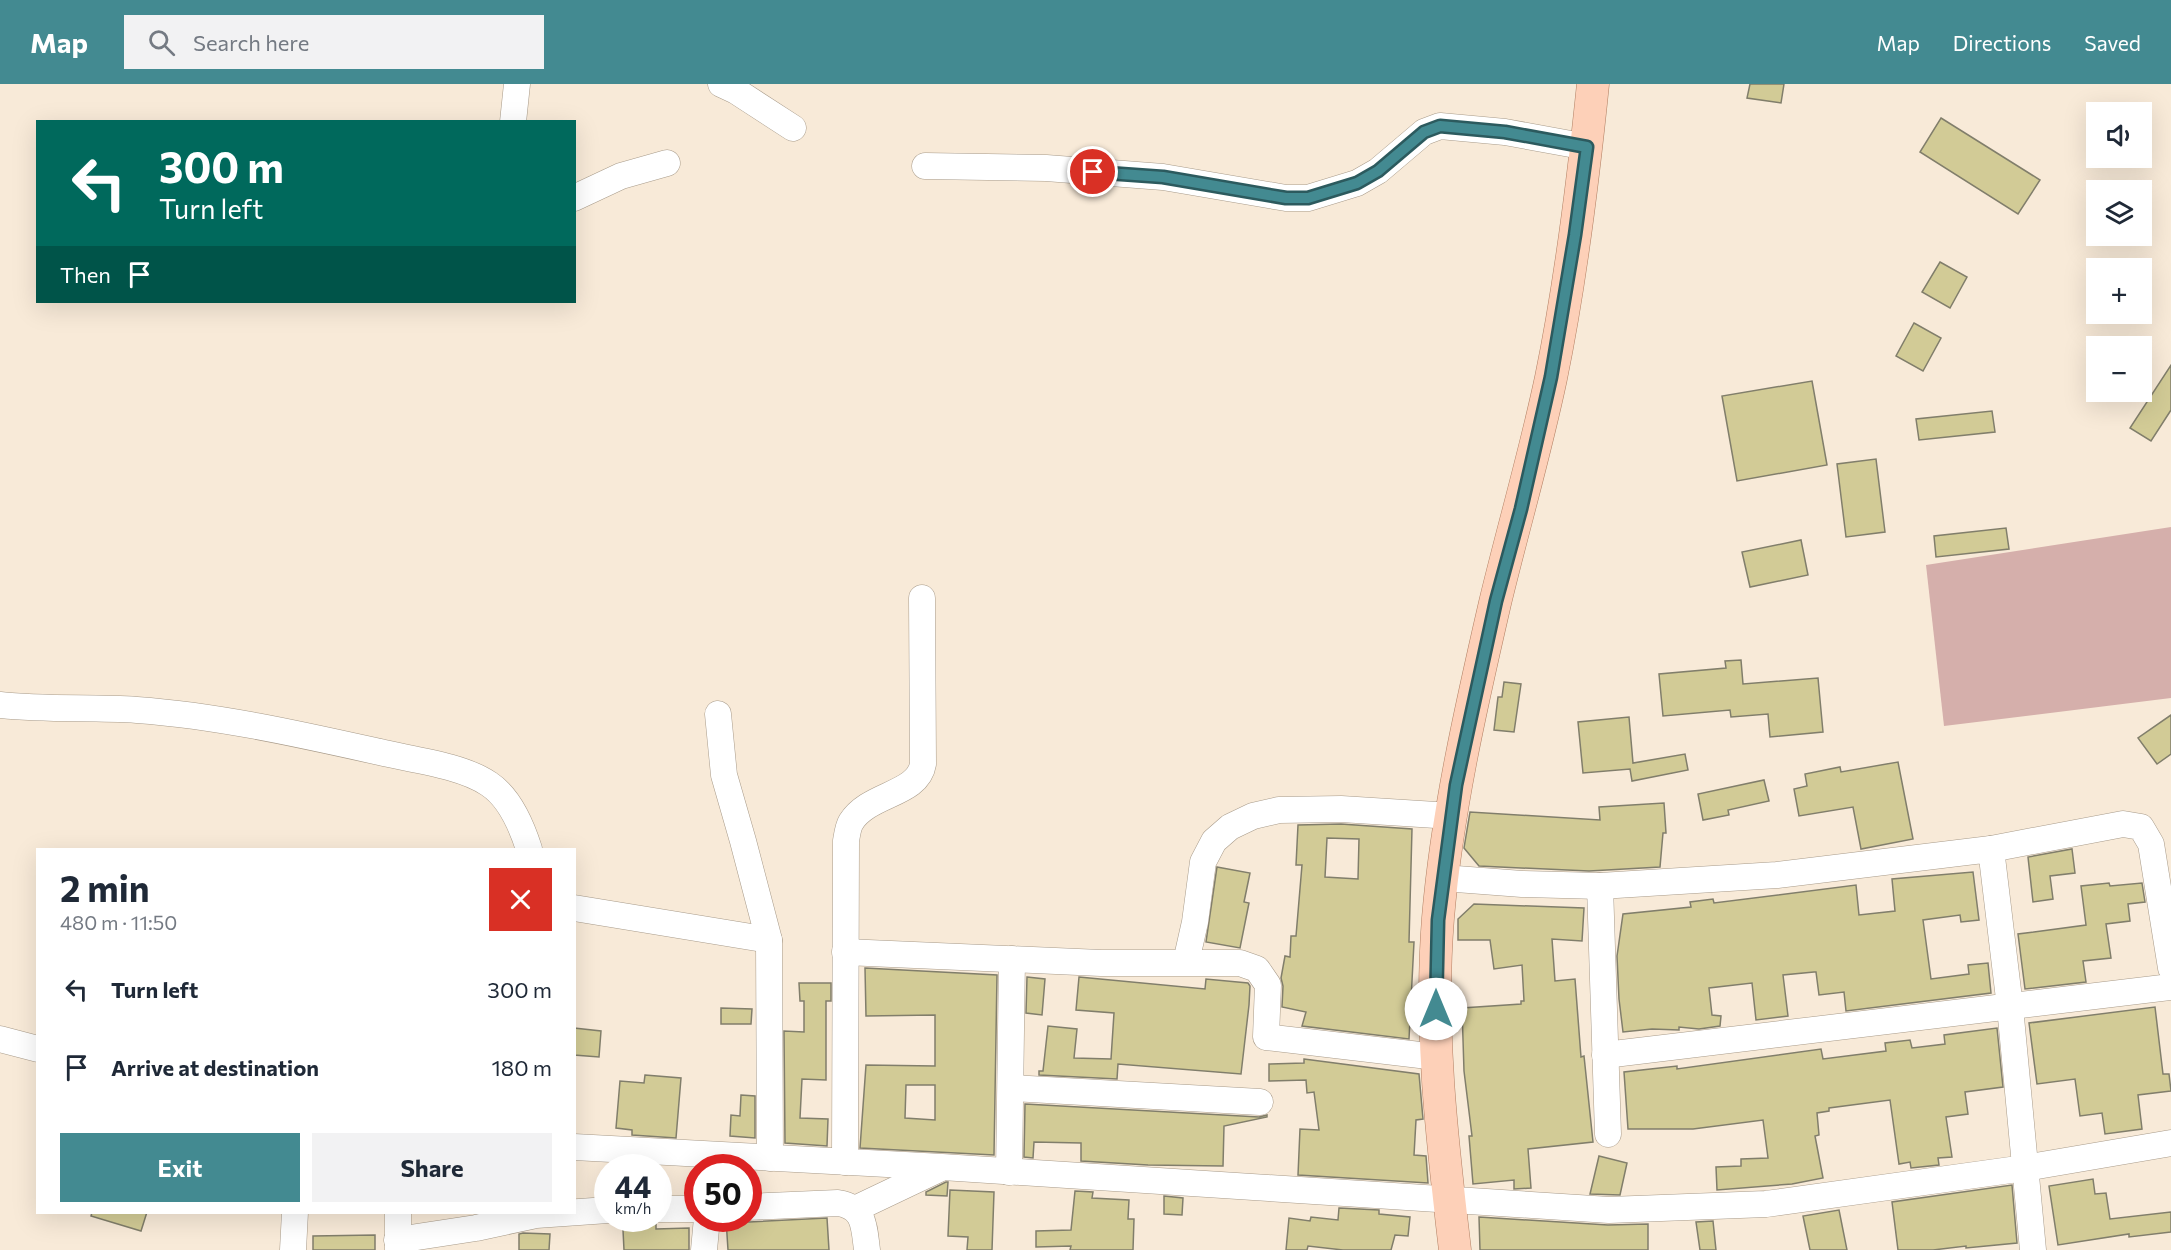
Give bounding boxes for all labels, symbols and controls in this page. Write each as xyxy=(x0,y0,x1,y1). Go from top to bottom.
search box xyxy=(124,15,544,69)
text: Map xyxy=(30,25,88,59)
icon: search xyxy=(145,26,178,59)
text: Search here xyxy=(193,29,309,56)
text: Map xyxy=(1877,30,1920,55)
text: Directions xyxy=(1953,30,2051,55)
text: Saved xyxy=(2084,30,2141,55)
map controls xyxy=(2086,102,2152,402)
button: sound xyxy=(2086,102,2152,168)
text: 300 m xyxy=(159,140,284,192)
icon: left xyxy=(60,144,138,222)
pin xyxy=(1067,146,1118,197)
icon: arrive xyxy=(1076,155,1109,188)
button: layers xyxy=(2086,180,2152,246)
text: Turn left xyxy=(159,192,263,225)
icon: arrive xyxy=(123,258,156,291)
button: + xyxy=(2086,258,2152,324)
text: Then xyxy=(60,261,111,288)
button: − xyxy=(2086,336,2152,402)
text: 2 min xyxy=(60,865,150,909)
button: close xyxy=(489,868,552,931)
text: 480 m · 11:50 xyxy=(60,910,177,934)
icon: left xyxy=(60,973,93,1006)
text: Turn left xyxy=(111,976,198,1003)
text: 300 m xyxy=(487,976,552,1003)
position arrow xyxy=(1404,977,1468,1041)
icon: arrive xyxy=(60,1051,93,1084)
text: Arrive at destination xyxy=(111,1054,319,1081)
text: 180 m xyxy=(491,1054,552,1081)
button: Exit xyxy=(60,1133,300,1202)
button: Share xyxy=(312,1133,552,1202)
speed limit sign: 50 xyxy=(684,1154,762,1232)
text: 44 xyxy=(615,1167,651,1204)
text: km/h xyxy=(615,1199,651,1217)

